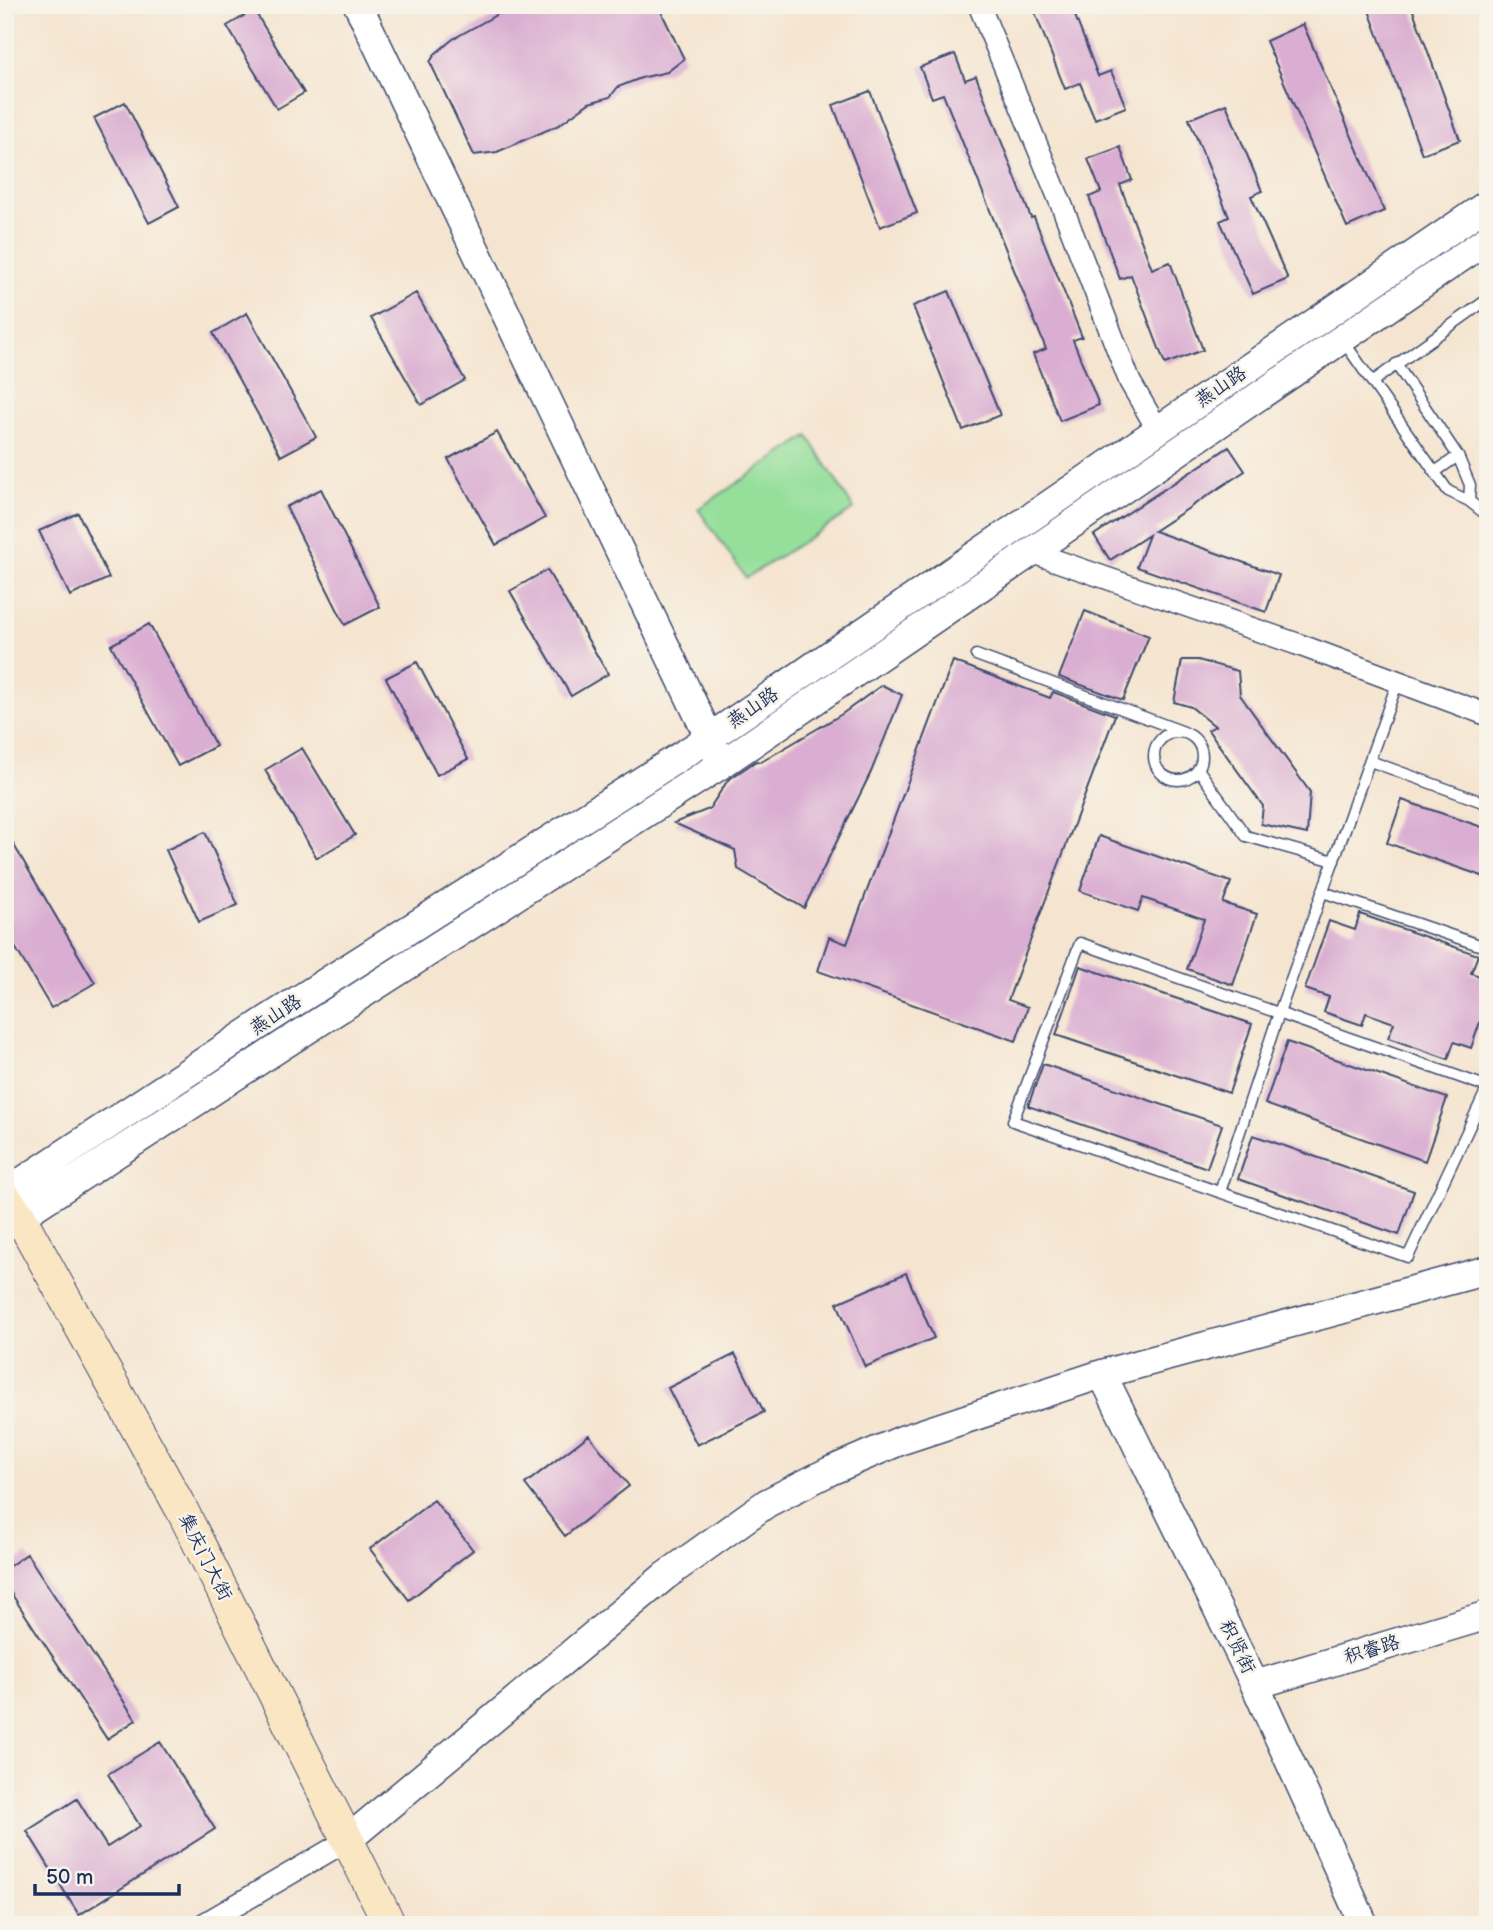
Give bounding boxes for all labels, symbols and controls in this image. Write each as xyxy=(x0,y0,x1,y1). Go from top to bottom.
street label: 燕山路 xyxy=(1191,362,1251,412)
street label: 燕山路 xyxy=(723,683,783,733)
street label: 燕山路 xyxy=(246,990,306,1040)
street label: 集庆门大街 xyxy=(173,1509,237,1605)
street label: 积贤街 xyxy=(1214,1616,1260,1678)
street label: 积睿路 xyxy=(1341,1631,1403,1669)
scale bar xyxy=(35,1853,178,1897)
text: 50 m xyxy=(46,1865,93,1890)

